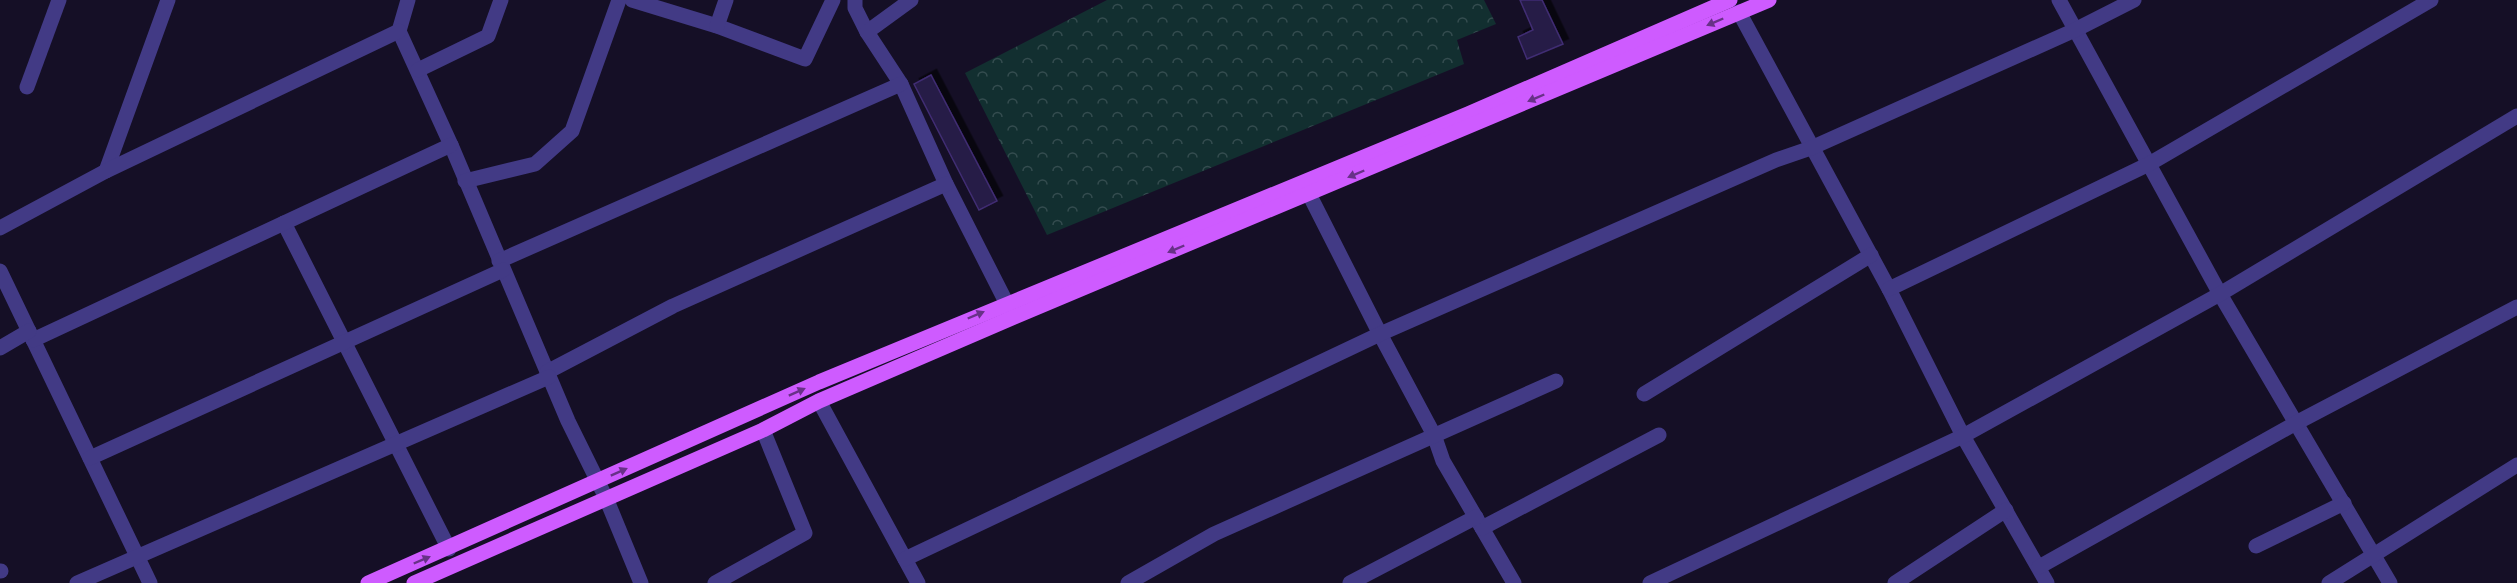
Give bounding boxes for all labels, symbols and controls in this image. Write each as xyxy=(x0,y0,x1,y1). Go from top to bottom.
one-way arrow xyxy=(1707,18,1724,27)
one-way arrow xyxy=(1526,93,1544,103)
one-way arrow xyxy=(1347,170,1365,179)
one-way arrow xyxy=(1167,245,1185,254)
one-way arrow xyxy=(967,310,985,319)
one-way arrow xyxy=(788,387,805,396)
one-way arrow xyxy=(610,467,628,477)
one-way arrow xyxy=(413,555,431,565)

